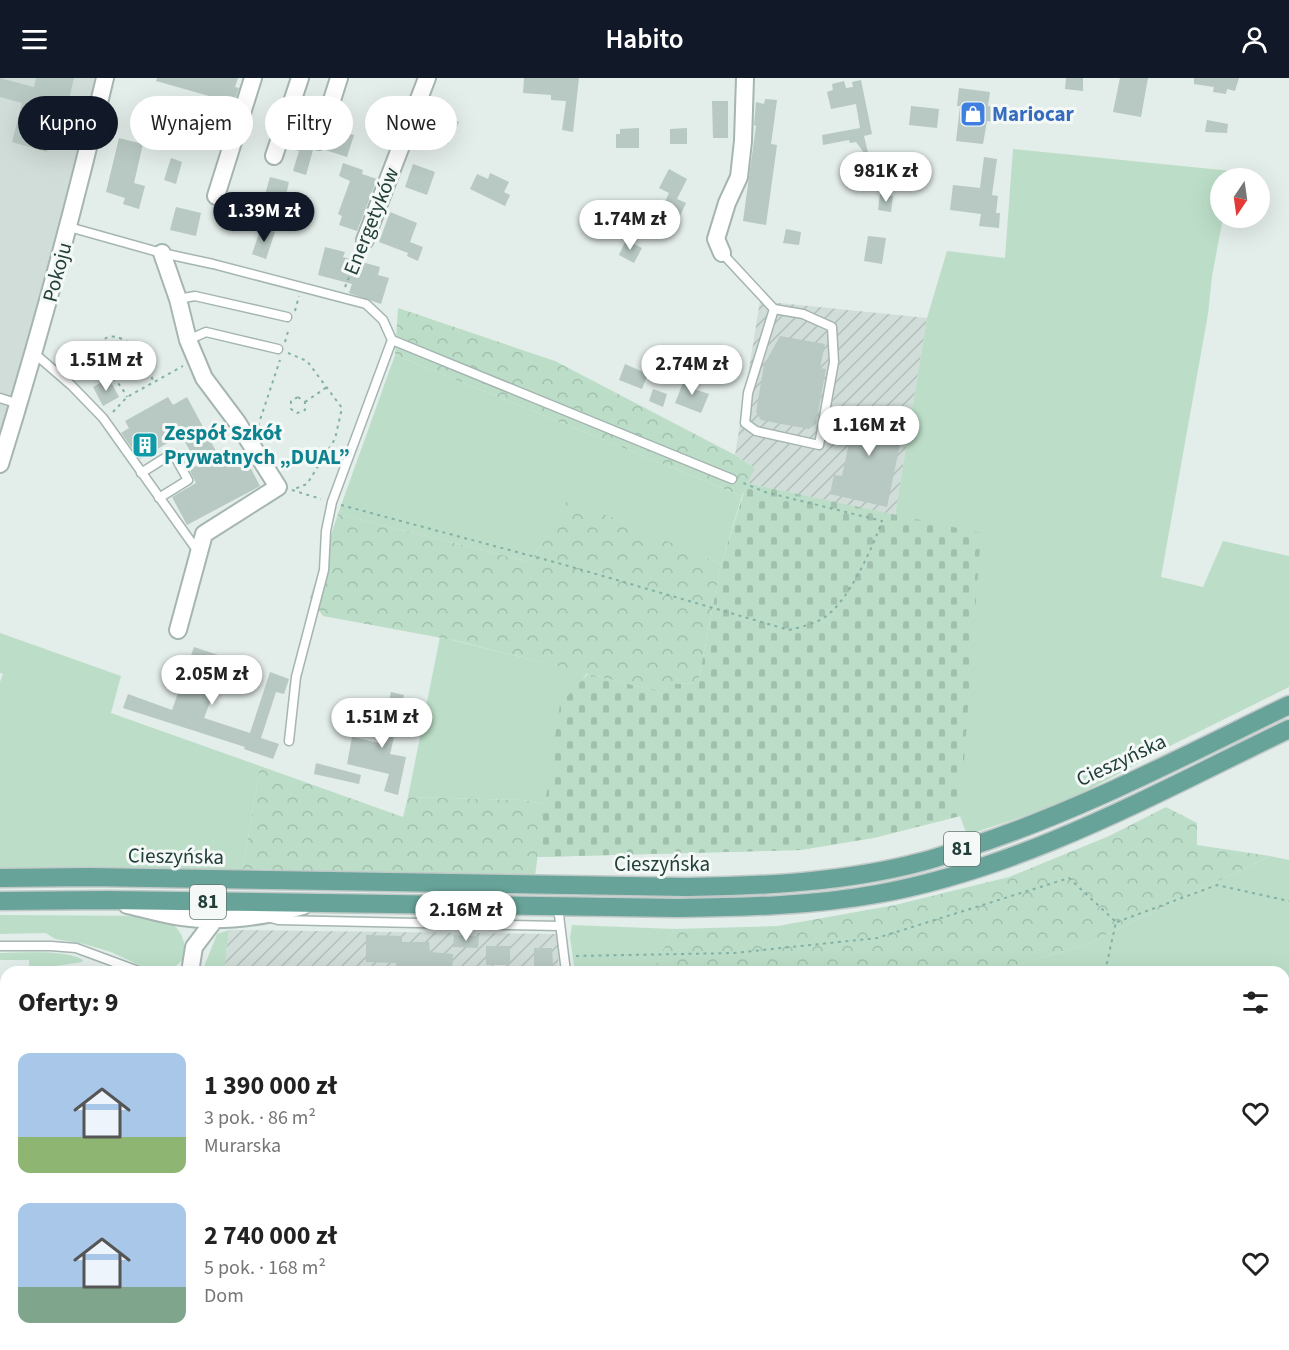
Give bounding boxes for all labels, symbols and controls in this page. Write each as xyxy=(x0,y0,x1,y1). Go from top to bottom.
text: Habito xyxy=(605,20,684,59)
icon: menu xyxy=(18,23,51,56)
icon: person xyxy=(1238,23,1271,56)
chip: Kupno xyxy=(18,96,118,150)
chip: Wynajem xyxy=(130,96,253,150)
chip: Filtry xyxy=(265,96,353,150)
chip: Nowe xyxy=(365,96,457,150)
shop icon: Mariocar xyxy=(958,99,988,129)
place label: Mariocar xyxy=(992,99,1075,129)
pin: 981K zł xyxy=(831,152,941,203)
text: 981K zł xyxy=(854,157,918,185)
street label: Energetyków xyxy=(336,163,406,279)
north arrow xyxy=(1210,168,1270,228)
map controls xyxy=(1210,168,1270,228)
pin: 1.39M zł xyxy=(202,192,326,243)
text: 1.39M zł xyxy=(227,197,301,225)
pin: 1.74M zł xyxy=(568,200,692,251)
text: 1.74M zł xyxy=(593,205,667,233)
street label: Pokoju xyxy=(35,239,79,305)
pin: 1.51M zł xyxy=(44,341,168,392)
pin: 2.74M zł xyxy=(630,345,754,396)
text: 1.51M zł xyxy=(69,346,143,374)
text: 2.74M zł xyxy=(655,350,729,378)
pin: 1.16M zł xyxy=(807,406,931,457)
text: 1.16M zł xyxy=(832,411,906,439)
place label: Zespół Szkół Prywatnych „DUAL” xyxy=(164,418,350,472)
building icon: Zespół Szkół Prywatnych „DUAL” xyxy=(130,430,160,460)
pin: 2.05M zł xyxy=(150,655,274,706)
text: 2.05M zł xyxy=(175,660,249,688)
pin: 1.51M zł xyxy=(320,698,444,749)
text: 1.51M zł xyxy=(345,703,419,731)
street label: Cieszyńska xyxy=(1071,726,1171,794)
road number: 81 xyxy=(944,832,980,866)
street label: Cieszyńska xyxy=(128,840,224,872)
street label: Cieszyńska xyxy=(614,849,710,879)
road number: 81 xyxy=(190,885,226,919)
pin: 2.16M zł xyxy=(404,891,528,942)
text: 2.16M zł xyxy=(429,896,503,924)
text: Oferty: 9 xyxy=(18,984,118,1021)
icon: filters xyxy=(1239,986,1272,1019)
text: 1 390 000 zł xyxy=(204,1067,337,1104)
icon: home xyxy=(66,1077,138,1149)
icon: heart xyxy=(1239,1097,1272,1130)
text: 3 pok. · 86 m² xyxy=(204,1104,316,1132)
text: Murarska xyxy=(204,1132,281,1160)
text: 2 740 000 zł xyxy=(204,1217,337,1254)
icon: home xyxy=(66,1227,138,1299)
icon: heart xyxy=(1239,1247,1272,1280)
text: 5 pok. · 168 m² xyxy=(204,1254,326,1282)
text: Dom xyxy=(204,1282,244,1310)

